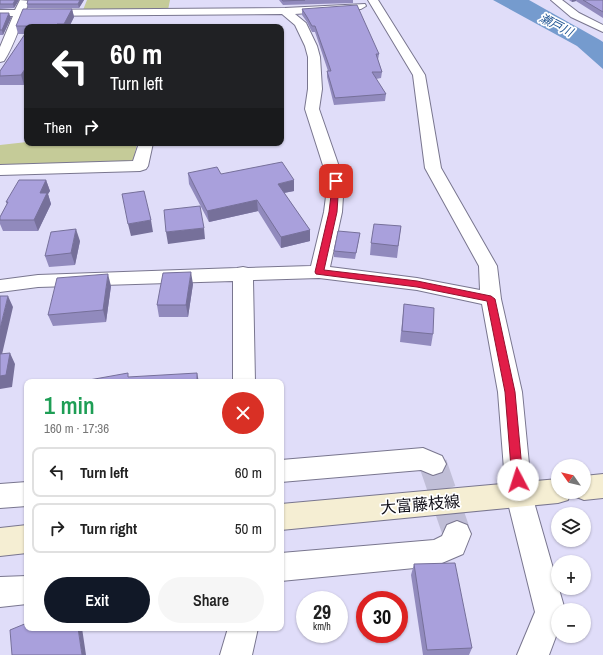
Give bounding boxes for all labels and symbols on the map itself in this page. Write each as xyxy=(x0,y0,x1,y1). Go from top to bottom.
water label: 瀬戸川 xyxy=(536,10,577,41)
pin xyxy=(319,164,353,198)
position arrow xyxy=(497,459,539,501)
north arrow xyxy=(551,459,591,499)
street label: 大富藤枝線 xyxy=(379,490,461,518)
speed limit sign: 30 xyxy=(356,591,408,643)

